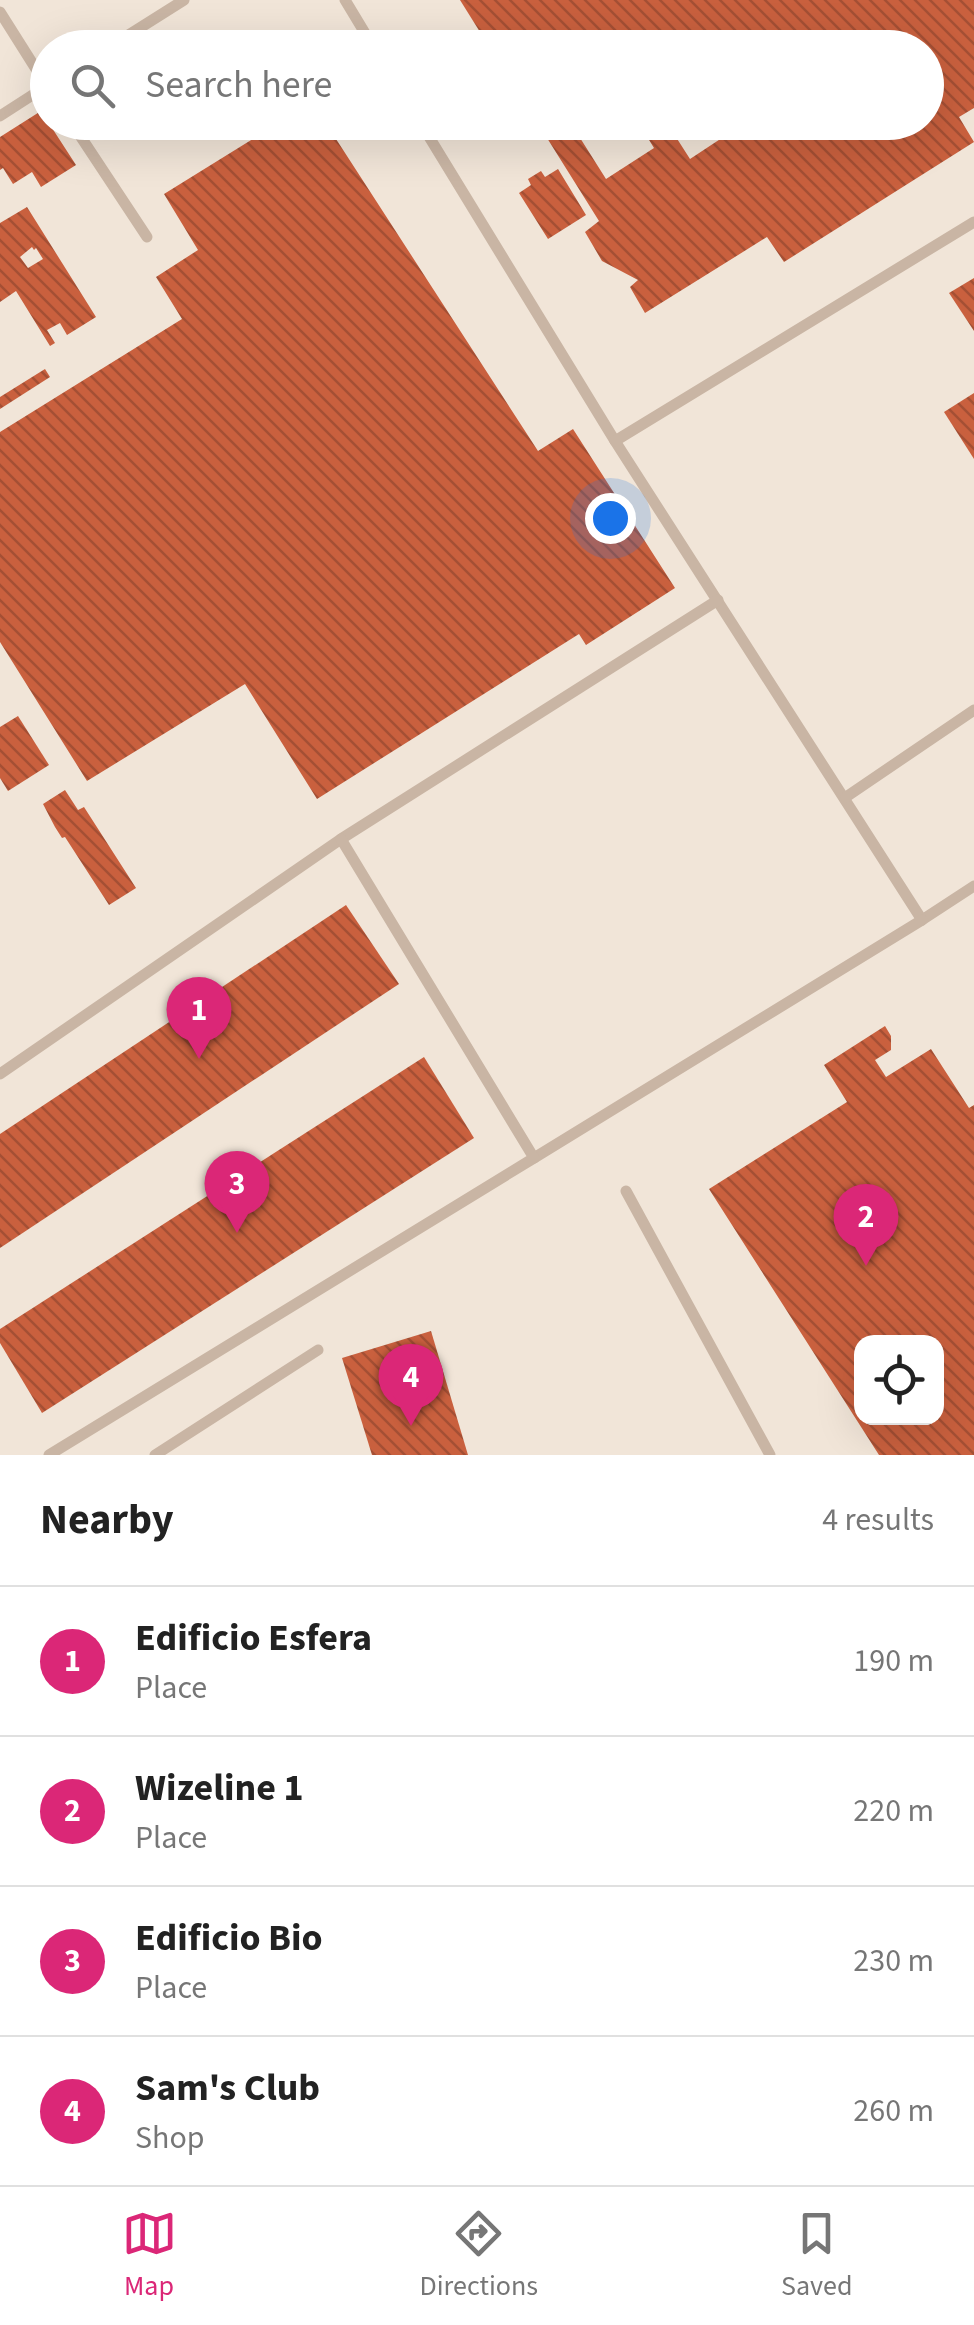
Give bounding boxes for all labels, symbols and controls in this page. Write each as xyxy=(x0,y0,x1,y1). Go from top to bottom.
search box xyxy=(30,30,944,140)
icon: search xyxy=(65,58,120,113)
text: Search here xyxy=(145,58,332,112)
your location xyxy=(585,493,636,544)
pin: 1 xyxy=(166,976,232,1059)
pin: 3 xyxy=(204,1150,270,1233)
pin: 2 xyxy=(834,1184,898,1266)
map controls xyxy=(854,1335,944,1425)
button: locate xyxy=(854,1335,944,1425)
pin: 4 xyxy=(378,1344,444,1426)
text: Nearby xyxy=(40,1490,174,1550)
text: 4 results xyxy=(822,1497,934,1543)
text: Edificio Esfera xyxy=(135,1611,372,1665)
text: 1 xyxy=(64,1638,81,1684)
text: 190 m xyxy=(853,1638,934,1684)
text: Place xyxy=(135,1665,207,1711)
text: Wizeline 1 xyxy=(135,1761,304,1815)
text: 2 xyxy=(64,1788,81,1834)
text: 220 m xyxy=(853,1788,934,1834)
text: Place xyxy=(135,1815,207,1861)
text: Edificio Bio xyxy=(135,1911,323,1965)
text: 3 xyxy=(64,1938,81,1984)
text: 230 m xyxy=(853,1938,934,1984)
text: Place xyxy=(135,1965,207,2011)
text: Sam's Club xyxy=(135,2061,320,2115)
text: 4 xyxy=(64,2088,81,2134)
text: 260 m xyxy=(853,2088,934,2134)
text: Shop xyxy=(135,2115,205,2161)
tab: Map xyxy=(122,2206,177,2306)
tab: Directions xyxy=(420,2206,538,2306)
tab: Saved xyxy=(781,2206,852,2306)

